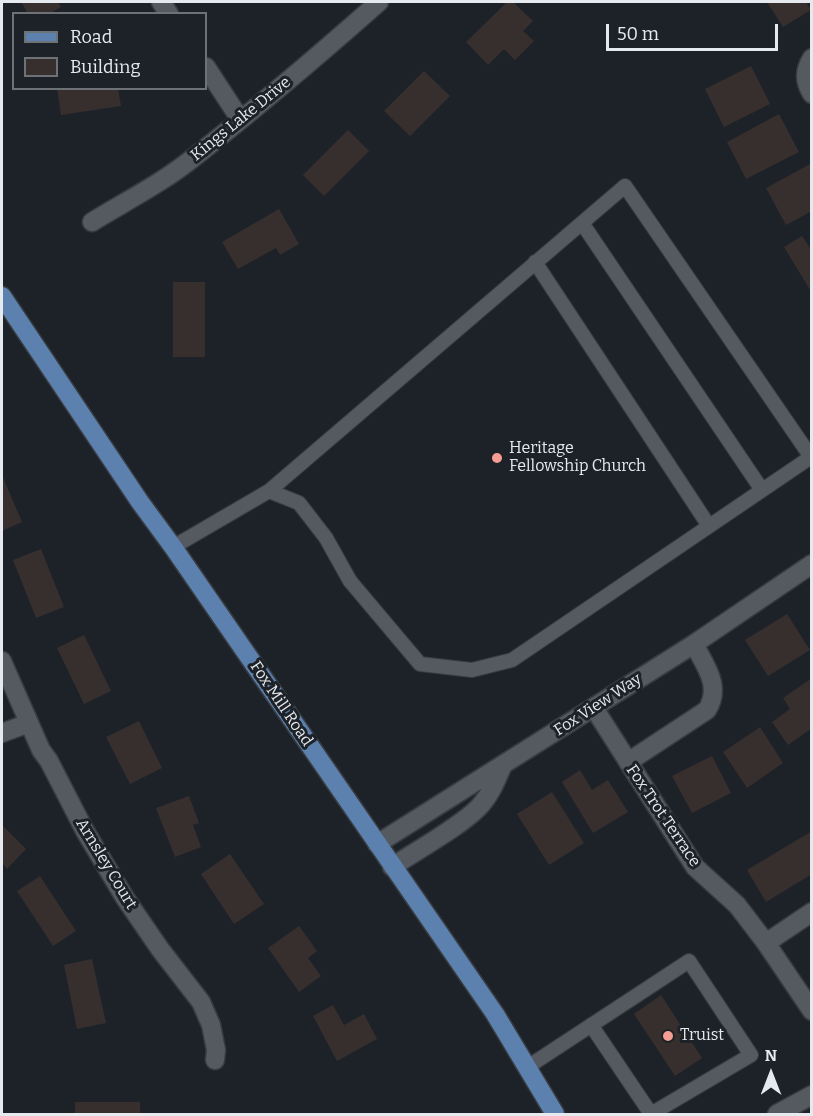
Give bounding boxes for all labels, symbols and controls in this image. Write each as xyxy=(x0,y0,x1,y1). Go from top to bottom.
legend xyxy=(12,12,207,90)
scale bar xyxy=(609,12,782,50)
text: 50 m xyxy=(617,23,659,45)
text: Road xyxy=(70,26,112,48)
text: Building xyxy=(70,56,141,78)
street label: Kings Lake Drive xyxy=(187,73,295,165)
place label: Heritage Fellowship Church xyxy=(509,439,646,477)
marker: Heritage Fellowship Church xyxy=(490,451,504,465)
street label: Fox Mill Road xyxy=(246,658,316,750)
street label: Fox View Way xyxy=(551,670,645,740)
street label: Fox Trot Terrace xyxy=(622,761,704,871)
street label: Arnsley Court xyxy=(71,815,141,913)
place label: Truist xyxy=(680,1026,724,1046)
marker: Truist xyxy=(661,1029,675,1043)
north arrow xyxy=(741,1044,801,1104)
text: N xyxy=(765,1046,777,1065)

